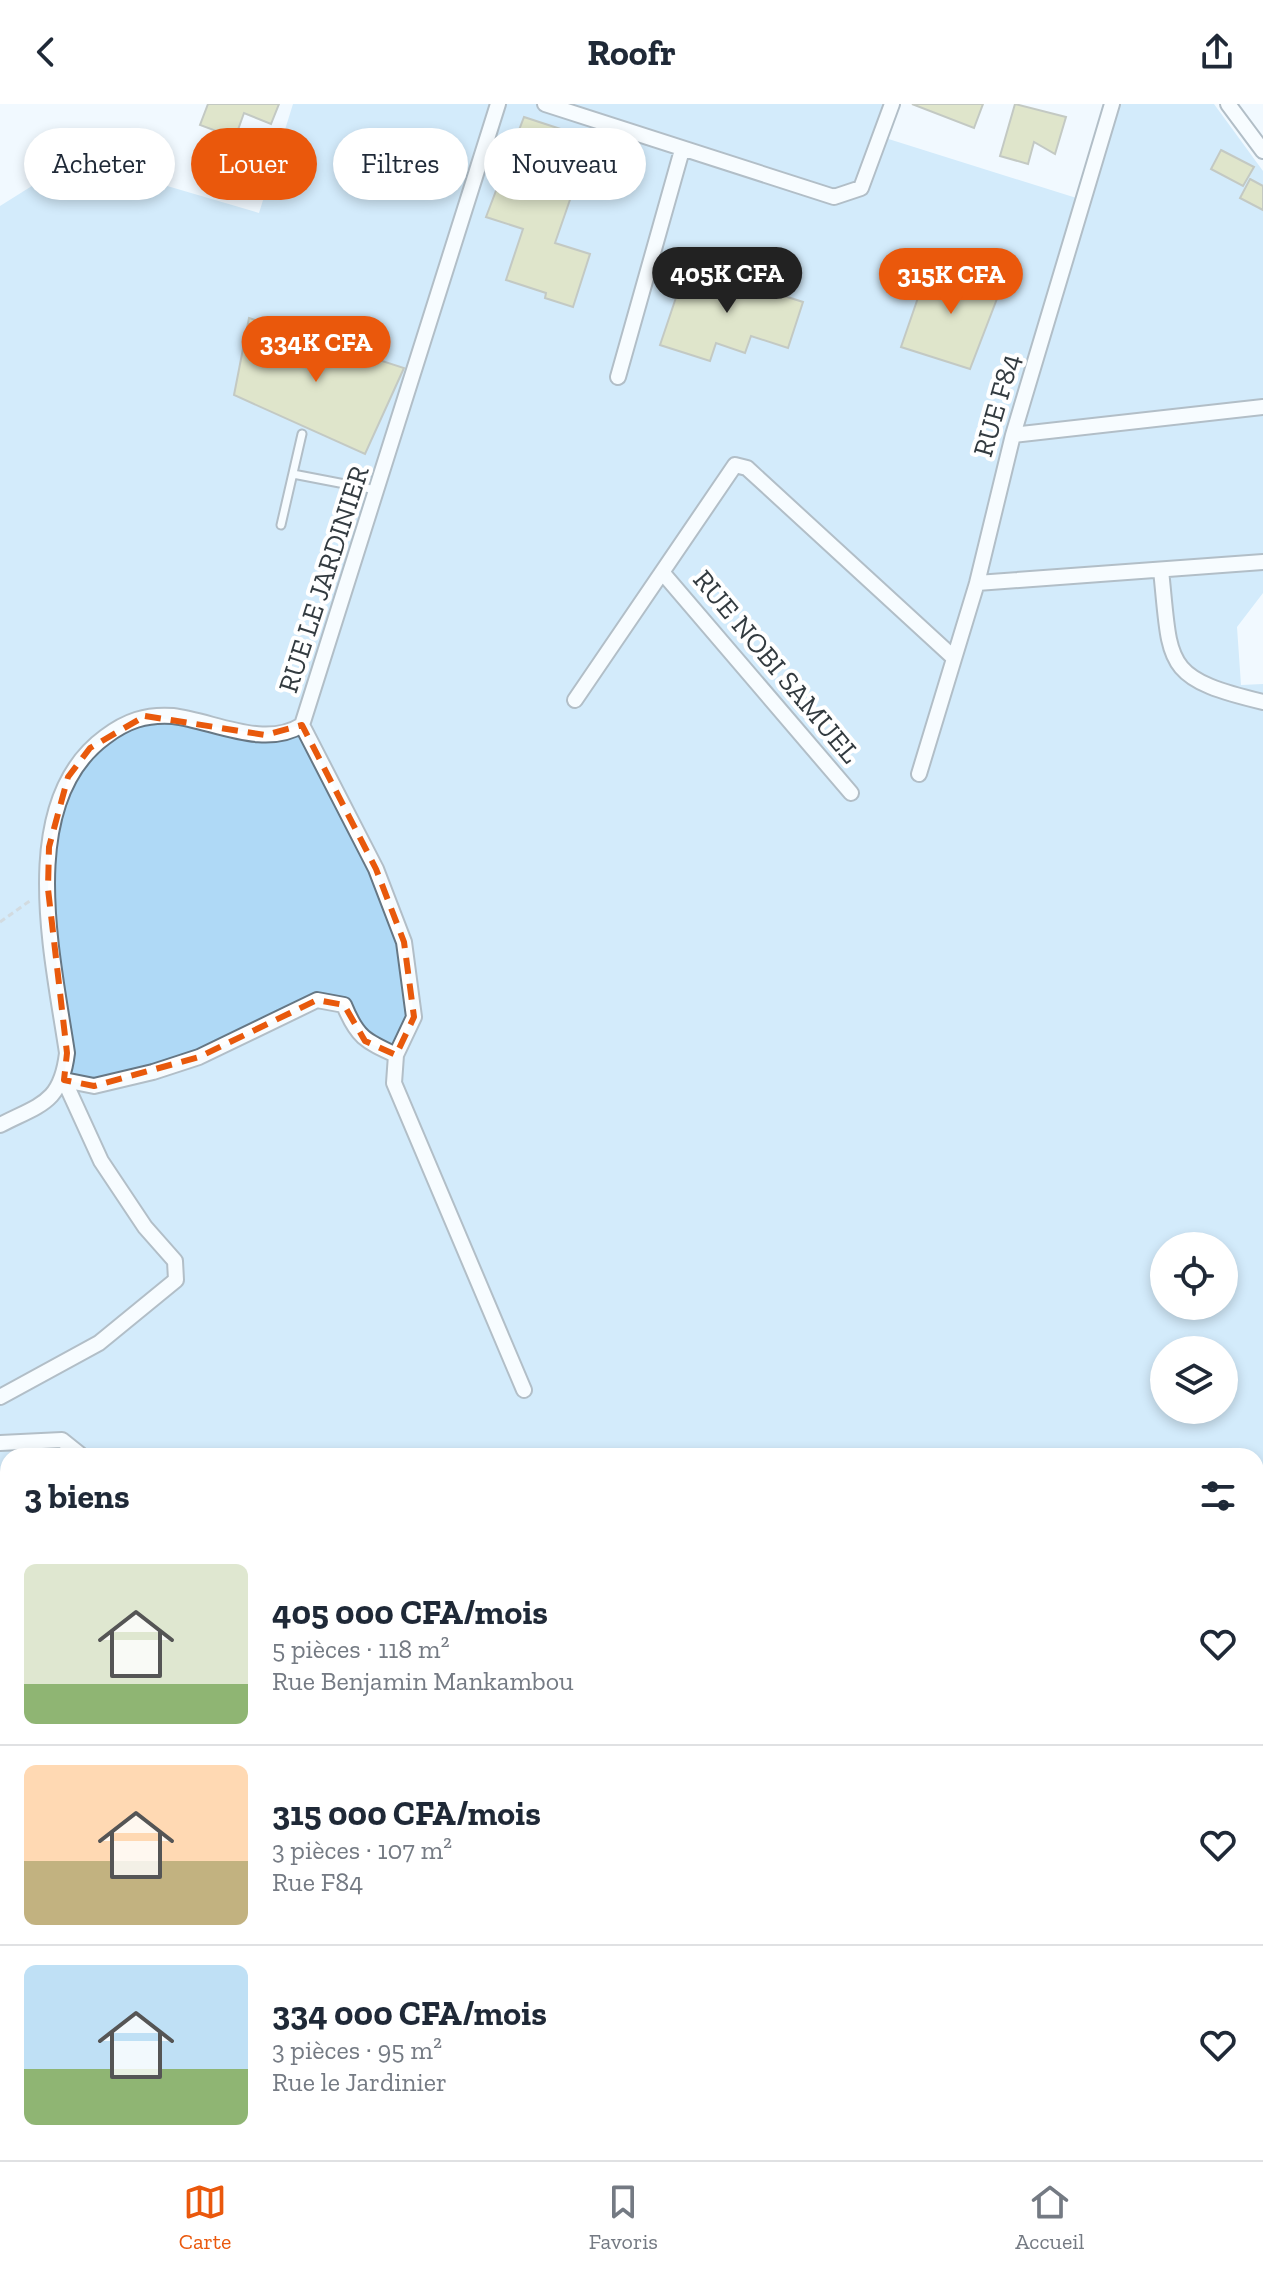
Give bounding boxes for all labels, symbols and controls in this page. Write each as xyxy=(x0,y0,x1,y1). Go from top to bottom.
icon: back xyxy=(24,30,68,74)
icon: share xyxy=(1195,30,1239,74)
text: Roofr xyxy=(587,31,676,74)
chip: Acheter xyxy=(24,128,175,200)
chip: Louer xyxy=(191,128,317,200)
chip: Filtres xyxy=(333,128,468,200)
chip: Nouveau xyxy=(484,128,646,200)
pin: 405K CFA xyxy=(644,247,810,315)
pin: 315K CFA xyxy=(868,248,1034,316)
text: 405K CFA xyxy=(670,257,784,289)
text: 315K CFA xyxy=(897,258,1005,290)
pin: 334K CFA xyxy=(233,316,399,384)
text: 334K CFA xyxy=(260,326,372,358)
street label: RUE F84 xyxy=(966,350,1027,460)
street label: RUE LE JARDINIER xyxy=(271,462,376,697)
street label: RUE NOBI SAMUEL xyxy=(686,563,867,769)
map controls xyxy=(1150,1232,1238,1424)
button: locate xyxy=(1150,1232,1238,1320)
button: layers xyxy=(1150,1336,1238,1424)
icon: filters xyxy=(1196,1474,1240,1518)
text: 3 biens xyxy=(24,1476,130,1517)
text: 405 000 CFA/mois xyxy=(272,1592,548,1633)
icon: home xyxy=(88,1596,184,1692)
icon: heart xyxy=(1196,1622,1240,1666)
text: 5 pièces · 118 m² xyxy=(272,1633,450,1665)
text: Rue Benjamin Mankambou xyxy=(272,1665,574,1697)
text: 315 000 CFA/mois xyxy=(272,1793,541,1834)
icon: home xyxy=(88,1797,184,1893)
icon: heart xyxy=(1196,1823,1240,1867)
text: 3 pièces · 107 m² xyxy=(272,1834,452,1866)
text: Rue F84 xyxy=(272,1866,363,1898)
text: 334 000 CFA/mois xyxy=(272,1993,547,2034)
icon: home xyxy=(88,1997,184,2093)
icon: heart xyxy=(1196,2023,1240,2067)
text: 3 pièces · 95 m² xyxy=(272,2034,442,2066)
text: Rue le Jardinier xyxy=(272,2066,447,2098)
tab: Carte xyxy=(179,2180,231,2255)
tab: Favoris xyxy=(589,2180,658,2255)
tab: Accueil xyxy=(1015,2180,1084,2255)

